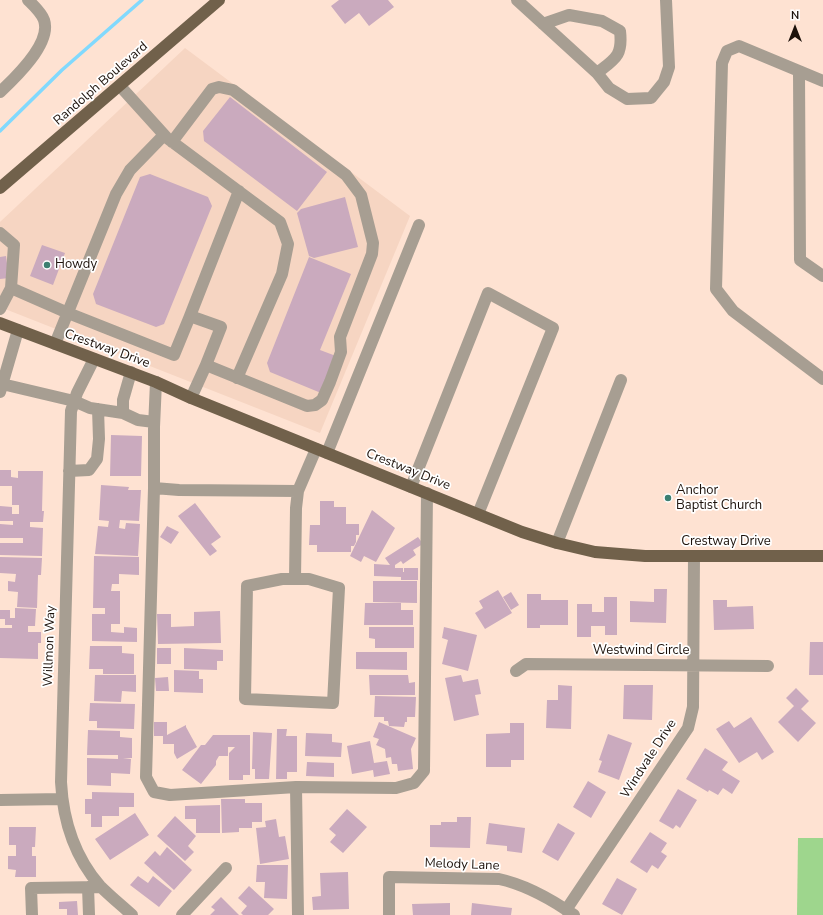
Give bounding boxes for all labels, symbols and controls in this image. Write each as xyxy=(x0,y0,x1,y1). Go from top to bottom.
north arrow xyxy=(775,8,815,48)
text: N xyxy=(791,8,799,23)
street label: Randolph Boulevard xyxy=(51,39,151,129)
place label: Howdy xyxy=(55,257,97,273)
marker: Howdy xyxy=(42,260,52,270)
street label: Crestway Drive xyxy=(62,326,152,372)
street label: Crestway Drive xyxy=(364,446,452,494)
place label: Anchor Baptist Church xyxy=(676,483,762,514)
marker: Anchor Baptist Church xyxy=(663,493,673,503)
street label: Crestway Drive xyxy=(681,534,771,550)
street label: Willmon Way xyxy=(41,605,59,687)
street label: Westwind Circle xyxy=(593,643,689,659)
street label: Windvale Drive xyxy=(618,717,680,801)
street label: Melody Lane xyxy=(424,856,500,874)

